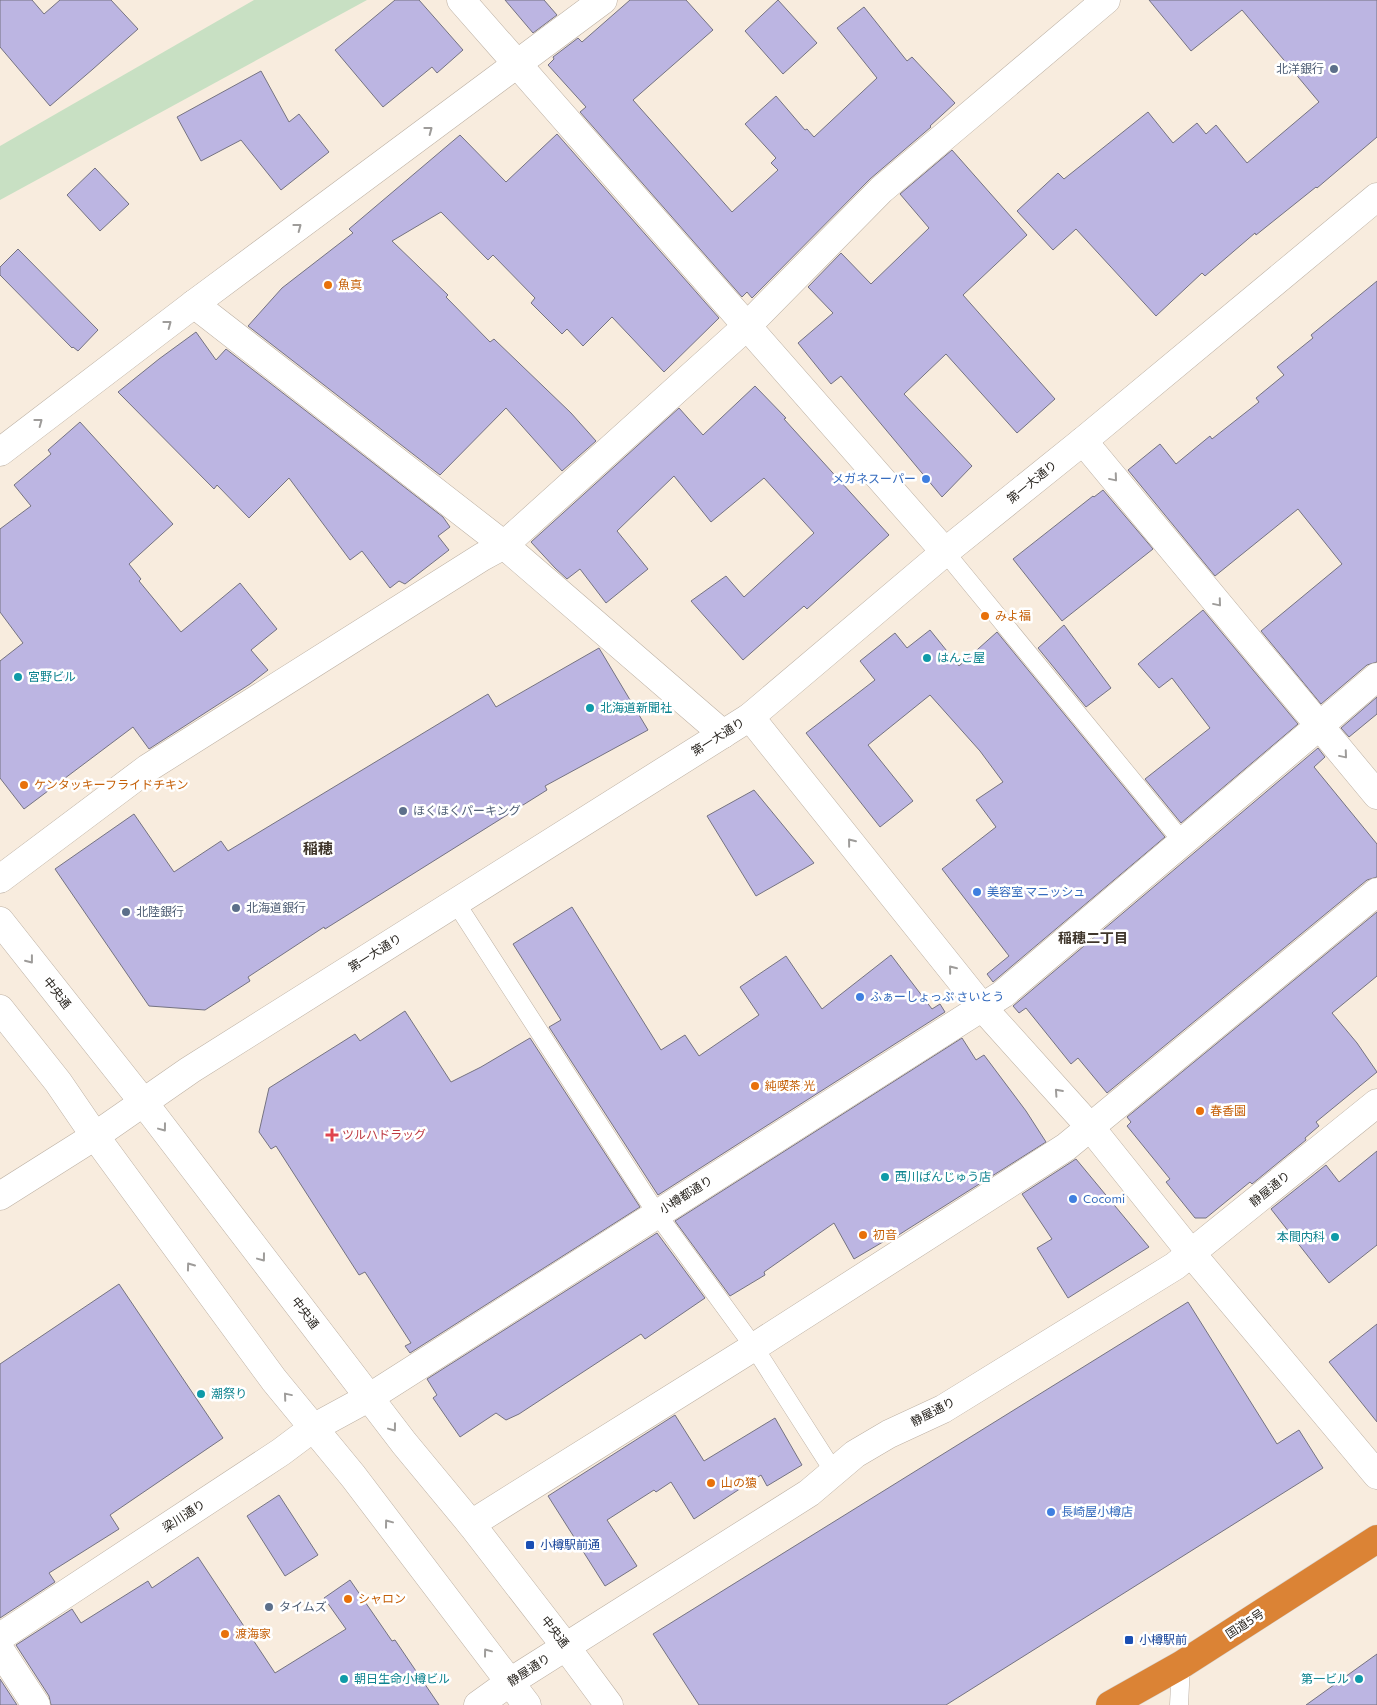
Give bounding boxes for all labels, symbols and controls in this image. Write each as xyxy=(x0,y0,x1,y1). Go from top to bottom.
place label: 北洋銀行 xyxy=(1276,61,1324,75)
marker: 北洋銀行 xyxy=(1328,63,1340,75)
one-way arrow xyxy=(423,127,432,135)
one-way arrow xyxy=(292,224,301,232)
place label: 魚真 xyxy=(338,277,362,291)
marker: 魚真 xyxy=(322,279,334,291)
one-way arrow xyxy=(162,321,172,330)
one-way arrow xyxy=(33,420,42,428)
street label: 第一大通り xyxy=(1004,457,1059,506)
place label: メガネスーパー xyxy=(832,471,916,485)
marker: メガネスーパー xyxy=(920,473,932,485)
one-way arrow xyxy=(1109,473,1118,482)
one-way arrow xyxy=(1213,598,1222,607)
place label: みよ福 xyxy=(995,608,1031,622)
marker: みよ福 xyxy=(979,610,991,622)
place label: はんこ屋 xyxy=(937,650,985,664)
marker: はんこ屋 xyxy=(921,652,933,664)
place label: 宮野ビル xyxy=(28,669,76,683)
marker: 宮野ビル xyxy=(12,671,24,683)
place label: 北海道新聞社 xyxy=(600,700,672,714)
marker: 北海道新聞社 xyxy=(584,702,596,714)
street label: 第一大通り xyxy=(688,714,747,758)
one-way arrow xyxy=(1339,750,1348,759)
place label: ケンタッキーフライドチキン xyxy=(34,777,189,791)
marker: ケンタッキーフライドチキン xyxy=(18,779,30,791)
place label: ほくほくパーキング xyxy=(413,803,521,817)
marker: ほくほくパーキング xyxy=(397,805,409,817)
district label: 稲穂 xyxy=(303,839,333,857)
one-way arrow xyxy=(848,839,856,848)
place label: 美容室 マニッシュ xyxy=(987,884,1085,898)
marker: 美容室 マニッシュ xyxy=(971,886,983,898)
place label: 北海道銀行 xyxy=(246,900,306,914)
marker: 北海道銀行 xyxy=(230,902,242,914)
place label: 北陸銀行 xyxy=(136,904,184,918)
marker: 北陸銀行 xyxy=(120,906,132,918)
district label: 稲穂二丁目 xyxy=(1058,929,1128,946)
street label: 第一大通り xyxy=(345,930,404,974)
one-way arrow xyxy=(25,954,34,963)
one-way arrow xyxy=(949,966,957,975)
street label: 中央通 xyxy=(41,974,74,1011)
place label: ふぁーしょっぷ さいとう xyxy=(870,989,1004,1003)
marker: ふぁーしょっぷ さいとう xyxy=(854,991,866,1003)
place label: 純喫茶 光 xyxy=(765,1078,815,1092)
marker: 純喫茶 光 xyxy=(749,1080,761,1092)
one-way arrow xyxy=(1055,1088,1064,1097)
place label: 春香園 xyxy=(1210,1103,1246,1117)
marker: 春香園 xyxy=(1194,1105,1206,1117)
one-way arrow xyxy=(158,1122,166,1131)
place label: ツルハドラッグ xyxy=(342,1127,426,1141)
marker: ツルハドラッグ xyxy=(326,1129,338,1141)
street label: 静屋通り xyxy=(1246,1168,1292,1209)
place label: 西川ぱんじゅう店 xyxy=(895,1169,991,1183)
marker: 西川ぱんじゅう店 xyxy=(879,1171,891,1183)
street label: 小樽都通り xyxy=(656,1172,715,1216)
place label: Cocomi xyxy=(1083,1191,1125,1205)
marker: Cocomi xyxy=(1067,1193,1079,1205)
place label: 初音 xyxy=(873,1227,897,1241)
marker: 初音 xyxy=(857,1229,869,1241)
place label: 本間内科 xyxy=(1277,1229,1325,1243)
marker: 本間内科 xyxy=(1329,1231,1341,1243)
one-way arrow xyxy=(256,1252,265,1261)
one-way arrow xyxy=(187,1262,196,1272)
street label: 中央通 xyxy=(289,1294,322,1331)
place label: 潮祭り xyxy=(211,1386,247,1400)
marker: 潮祭り xyxy=(195,1388,207,1400)
one-way arrow xyxy=(284,1393,293,1402)
street label: 静屋通り xyxy=(908,1394,957,1428)
one-way arrow xyxy=(388,1422,396,1431)
place label: 山の猿 xyxy=(721,1475,757,1489)
marker: 山の猿 xyxy=(705,1477,717,1489)
street label: 梁川通り xyxy=(160,1496,207,1534)
place label: 長崎屋小樽店 xyxy=(1061,1504,1133,1518)
marker: 長崎屋小樽店 xyxy=(1045,1506,1057,1518)
one-way arrow xyxy=(386,1520,394,1529)
place label: 小樽駅前通 xyxy=(540,1537,600,1551)
marker: 小樽駅前通 xyxy=(524,1539,536,1551)
place label: シャロン xyxy=(358,1591,406,1605)
marker: シャロン xyxy=(342,1593,354,1605)
place label: タイムズ xyxy=(279,1599,327,1613)
marker: タイムズ xyxy=(263,1601,275,1613)
street label: 国道5号 xyxy=(1223,1606,1266,1641)
street label: 中央通 xyxy=(539,1613,572,1650)
place label: 渡海家 xyxy=(235,1626,271,1640)
marker: 渡海家 xyxy=(219,1628,231,1640)
place label: 小樽駅前 xyxy=(1139,1632,1187,1646)
marker: 小樽駅前 xyxy=(1123,1634,1135,1646)
one-way arrow xyxy=(484,1648,493,1658)
street label: 静屋通り xyxy=(505,1650,552,1688)
place label: 朝日生命小樽ビル xyxy=(354,1671,450,1685)
place label: 第一ビル xyxy=(1301,1671,1349,1685)
marker: 朝日生命小樽ビル xyxy=(338,1673,350,1685)
marker: 第一ビル xyxy=(1353,1673,1365,1685)

